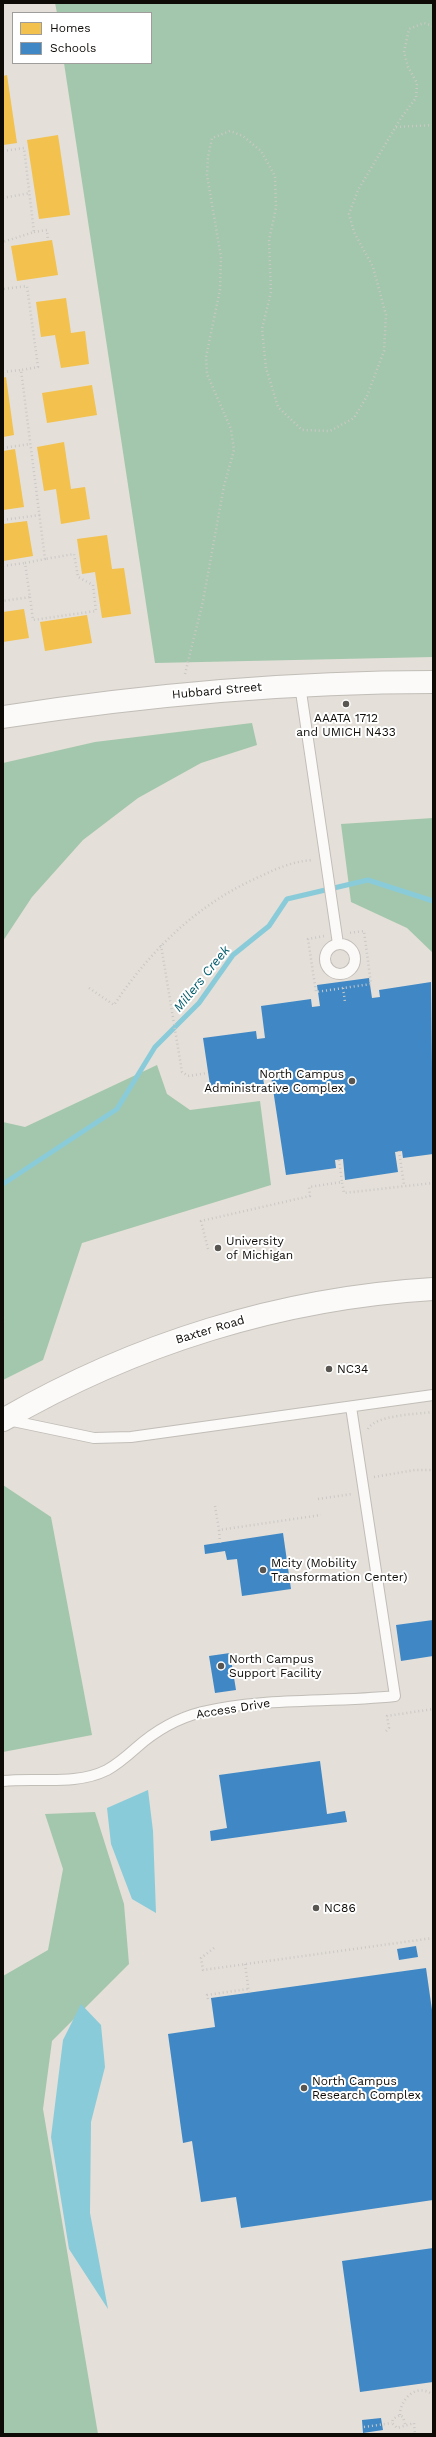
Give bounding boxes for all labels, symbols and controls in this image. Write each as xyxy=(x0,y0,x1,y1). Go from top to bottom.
legend xyxy=(12,12,152,64)
text: Homes xyxy=(50,21,91,35)
text: Schools xyxy=(50,41,96,55)
street label: Hubbard Street xyxy=(171,680,263,702)
marker: AAATA 1712 and UMICH N433 xyxy=(341,699,351,709)
place label: AAATA 1712 and UMICH N433 xyxy=(296,711,396,739)
water label: Millers Creek xyxy=(171,943,233,1015)
place label: North Campus Administrative Complex xyxy=(204,1067,344,1095)
marker: North Campus Administrative Complex xyxy=(347,1076,357,1086)
place label: University of Michigan xyxy=(226,1234,293,1262)
marker: University of Michigan xyxy=(213,1243,223,1253)
street label: Baxter Road xyxy=(174,1313,246,1347)
place label: NC34 xyxy=(337,1362,368,1376)
marker: NC34 xyxy=(324,1364,334,1374)
place label: Mcity (Mobility Transformation Center) xyxy=(271,1556,407,1584)
marker: Mcity (Mobility Transformation Center) xyxy=(258,1565,268,1575)
place label: North Campus Support Facility xyxy=(229,1652,321,1680)
marker: North Campus Support Facility xyxy=(216,1661,226,1671)
street label: Access Drive xyxy=(195,1696,271,1722)
place label: NC86 xyxy=(324,1901,356,1915)
marker: NC86 xyxy=(311,1903,321,1913)
place label: North Campus Research Complex xyxy=(312,2074,421,2102)
marker: North Campus Research Complex xyxy=(299,2083,309,2093)

